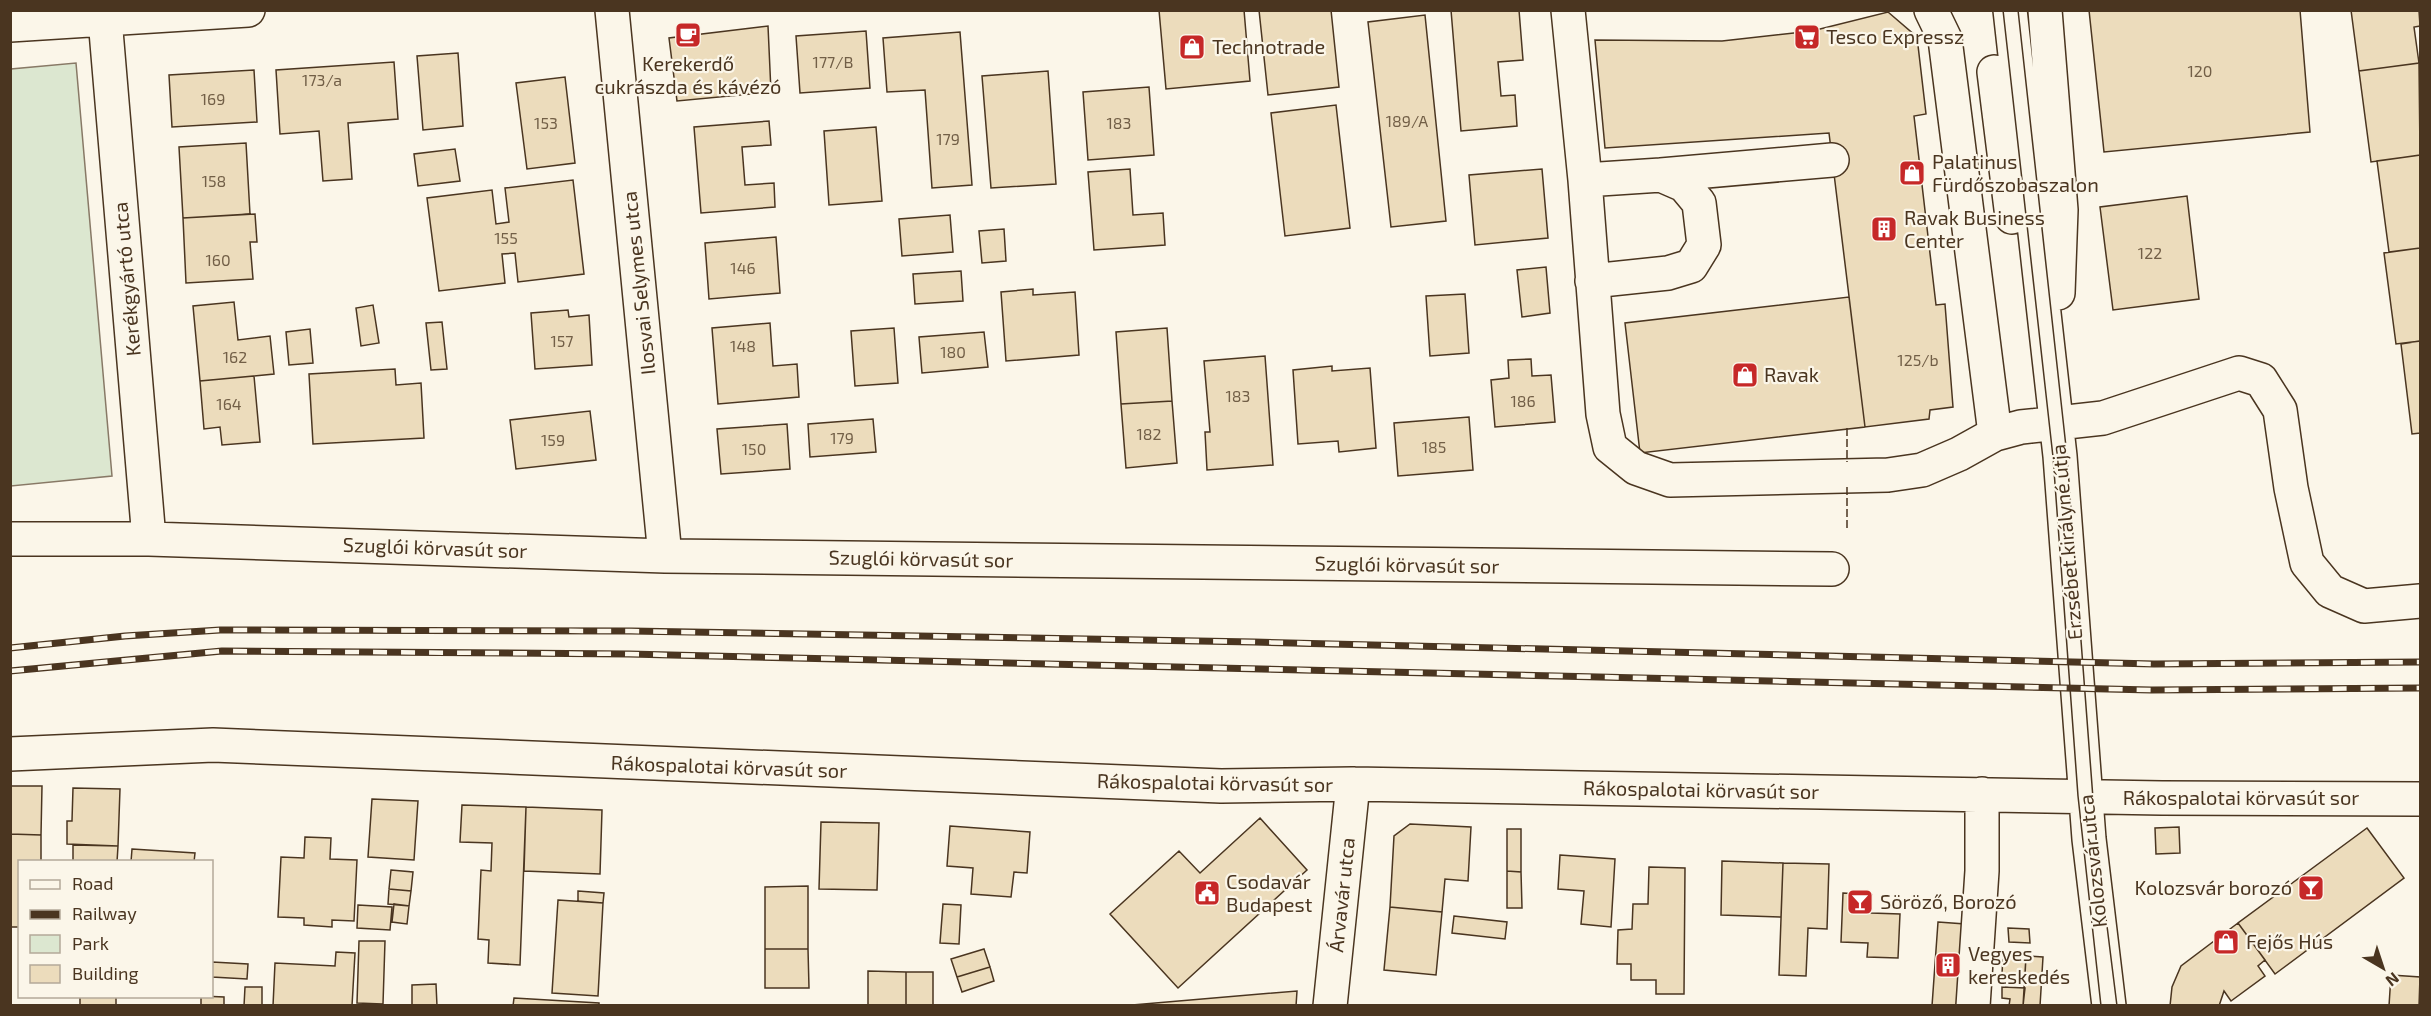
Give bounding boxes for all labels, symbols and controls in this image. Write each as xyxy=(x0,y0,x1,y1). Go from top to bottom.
cafe icon: Kerekerdő cukrászda és kávézó xyxy=(673,20,703,50)
supermarket icon: Tesco Expressz xyxy=(1792,22,1822,52)
place label: Tesco Expressz xyxy=(1826,24,1964,48)
shop icon: Technotrade xyxy=(1177,32,1207,62)
place label: Technotrade xyxy=(1212,34,1325,58)
place label: Kerekerdő cukrászda és kávézó xyxy=(595,51,781,98)
house number: 177/B xyxy=(813,52,853,71)
house number: 120 xyxy=(2187,61,2213,80)
house number: 173/a xyxy=(302,70,342,89)
house number: 169 xyxy=(201,89,225,108)
house number: 189/A xyxy=(1386,111,1428,130)
house number: 153 xyxy=(534,113,558,132)
house number: 183 xyxy=(1107,113,1131,132)
house number: 179 xyxy=(936,129,960,148)
place label: Palatinus Fürdőszobaszalon xyxy=(1932,149,2099,196)
shop icon: Palatinus Fürdőszobaszalon xyxy=(1897,158,1927,188)
house number: 158 xyxy=(202,171,226,190)
street label: Ilosvai Selymes utca xyxy=(616,190,660,376)
street label: Kerékgyártó utca xyxy=(107,201,145,357)
place label: Ravak Business Center xyxy=(1904,205,2045,252)
building icon: Ravak Business Center xyxy=(1869,214,1899,244)
house number: 155 xyxy=(494,228,518,247)
house number: 122 xyxy=(2138,243,2162,262)
house number: 160 xyxy=(205,250,231,269)
house number: 146 xyxy=(730,258,756,277)
house number: 157 xyxy=(550,331,574,350)
house number: 148 xyxy=(730,336,756,355)
house number: 180 xyxy=(940,342,966,361)
house number: 162 xyxy=(223,347,247,366)
house number: 125/b xyxy=(1897,350,1939,369)
shop icon: Ravak xyxy=(1730,360,1760,390)
place label: Ravak xyxy=(1764,362,1819,386)
house number: 183 xyxy=(1226,386,1250,405)
house number: 186 xyxy=(1510,391,1536,410)
house number: 164 xyxy=(216,394,242,413)
house number: 182 xyxy=(1136,424,1162,443)
house number: 179 xyxy=(830,428,854,447)
house number: 159 xyxy=(541,430,565,449)
house number: 185 xyxy=(1422,437,1446,456)
house number: 150 xyxy=(742,439,766,458)
street label: Erzsébet királyné útja xyxy=(2045,443,2087,641)
street label: Szuglói körvasút sor xyxy=(342,532,528,562)
street label: Szuglói körvasút sor xyxy=(829,544,1014,572)
street label: Szuglói körvasút sor xyxy=(1315,550,1500,578)
street label: Rákospalotai körvasút sor xyxy=(610,750,848,782)
street label: Rákospalotai körvasút sor xyxy=(1097,768,1333,796)
street label: Rákospalotai körvasút sor xyxy=(1583,775,1819,803)
street label: Rákospalotai körvasút sor xyxy=(2123,785,2359,809)
street label: Kolozsvár utca xyxy=(2073,793,2111,929)
street label: Árvavár utca xyxy=(1323,836,1359,953)
legend xyxy=(18,860,213,998)
place label: Csodavár Budapest xyxy=(1226,869,1313,916)
text: Road xyxy=(72,872,113,894)
bar icon: Kolozsvár borozó xyxy=(2296,873,2326,903)
place label: Kolozsvár borozó xyxy=(2135,875,2292,899)
public building icon: Csodavár Budapest xyxy=(1192,878,1222,908)
bar icon: Söröző, Borozó xyxy=(1845,887,1875,917)
place label: Söröző, Borozó xyxy=(1880,889,2017,913)
text: Railway xyxy=(72,902,137,924)
shop icon: Fejős Hús xyxy=(2211,927,2241,957)
place label: Fejős Hús xyxy=(2246,929,2333,953)
text: Park xyxy=(72,932,109,954)
north arrow xyxy=(2353,938,2413,998)
place label: Vegyes kereskedés xyxy=(1968,941,2070,988)
building icon: Vegyes kereskedés xyxy=(1933,950,1963,980)
text: Building xyxy=(72,962,139,984)
text: N xyxy=(2382,969,2403,991)

